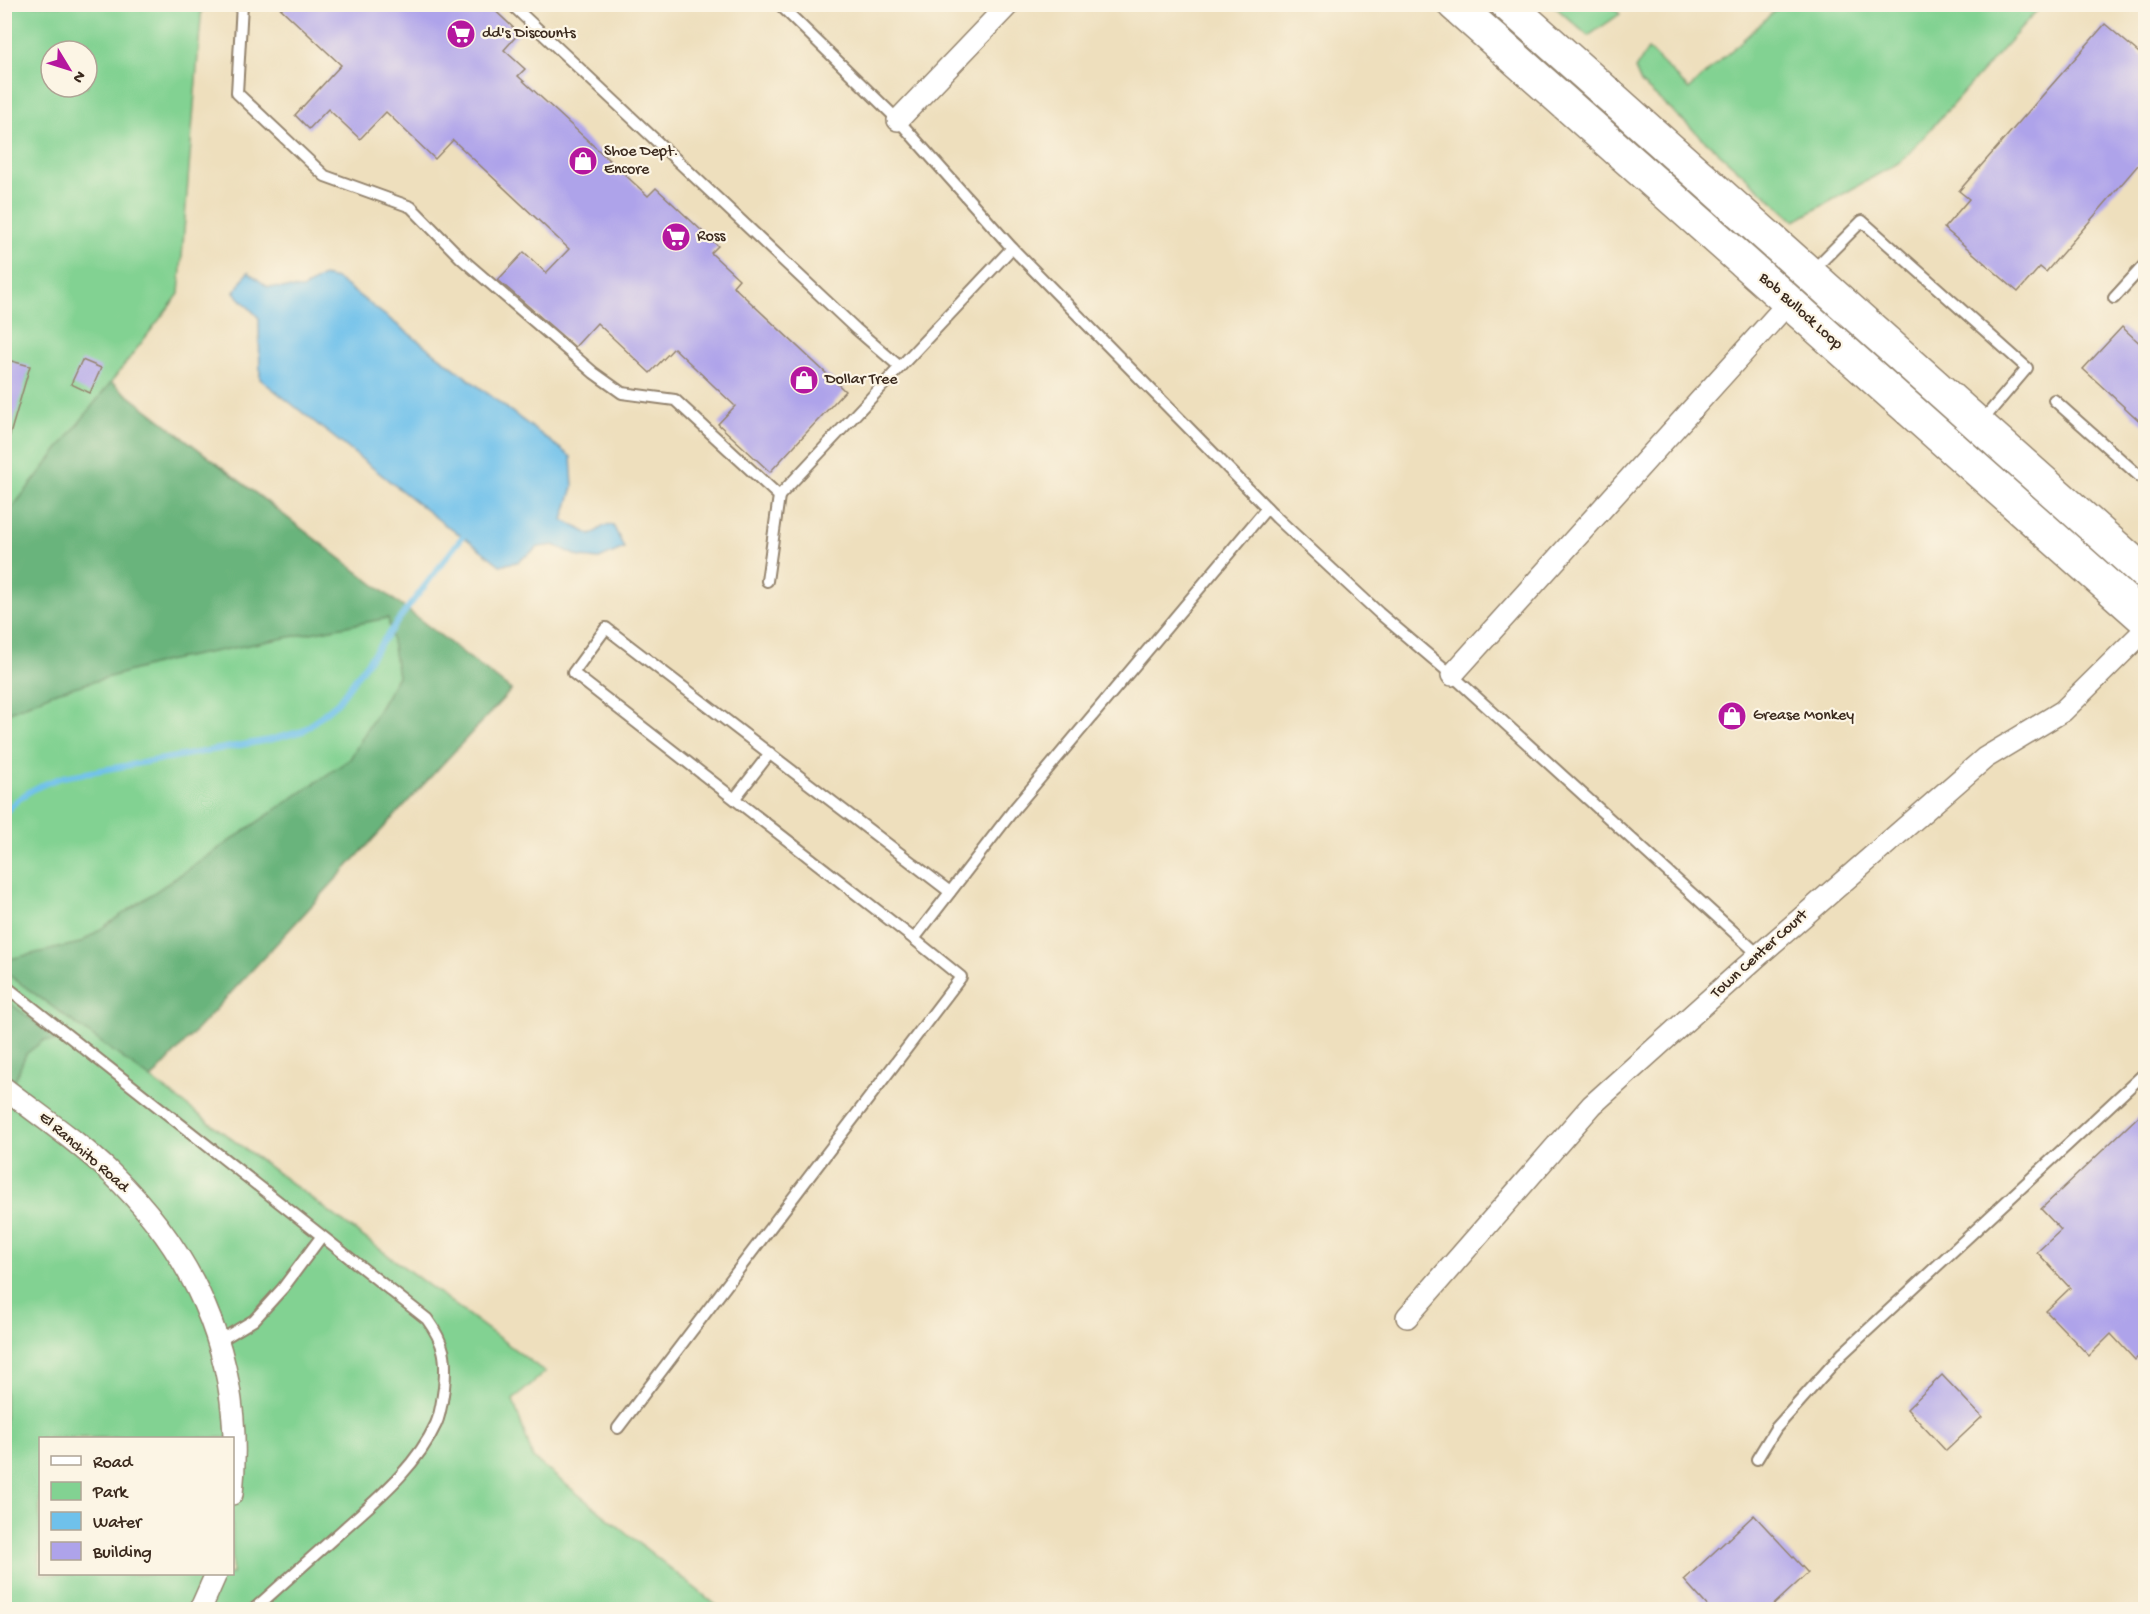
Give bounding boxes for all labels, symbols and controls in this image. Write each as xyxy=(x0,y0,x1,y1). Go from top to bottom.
supermarket icon: dd's Discounts xyxy=(445,18,477,50)
place label: dd's Discounts xyxy=(482,25,577,44)
north arrow xyxy=(39,39,99,99)
text: N xyxy=(67,66,89,86)
place label: Shoe Dept. Encore xyxy=(604,143,678,180)
shop icon: Shoe Dept. Encore xyxy=(567,145,599,177)
supermarket icon: Ross xyxy=(660,221,692,253)
place label: Ross xyxy=(697,228,727,247)
street label: Bob Bullock Loop xyxy=(1753,269,1846,355)
shop icon: Dollar Tree xyxy=(788,364,820,396)
place label: Dollar Tree xyxy=(824,371,898,390)
shop icon: Grease Monkey xyxy=(1716,700,1748,732)
place label: Grease Monkey xyxy=(1753,707,1854,726)
street label: Town Center Court xyxy=(1707,906,1813,1004)
street label: El Ranchito Road xyxy=(34,1109,133,1198)
legend xyxy=(39,1437,234,1575)
text: Road xyxy=(93,1453,134,1474)
text: Park xyxy=(92,1483,129,1504)
text: Water xyxy=(93,1513,143,1534)
text: Building xyxy=(92,1543,152,1564)

